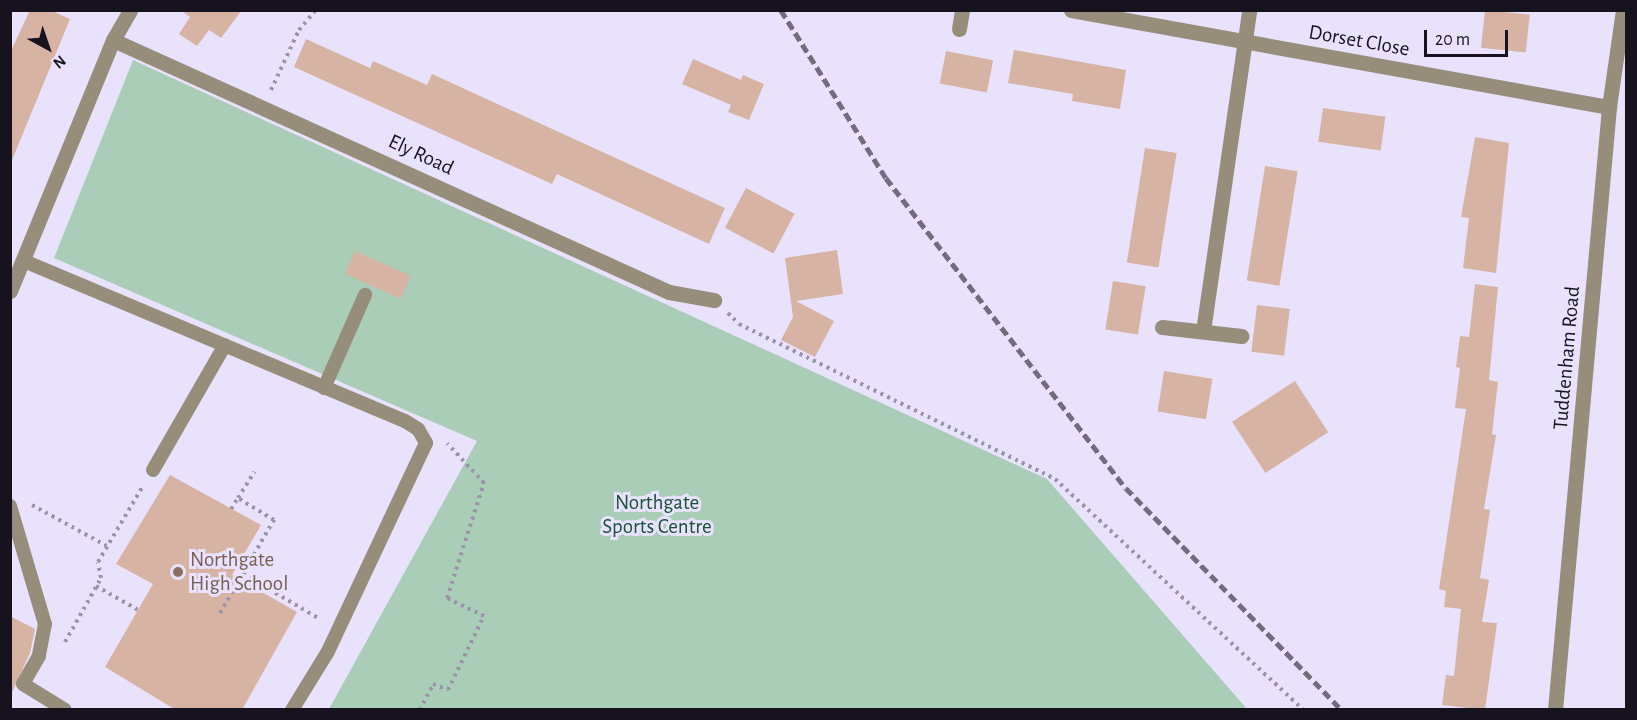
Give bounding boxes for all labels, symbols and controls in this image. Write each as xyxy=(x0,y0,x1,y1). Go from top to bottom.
north arrow xyxy=(18,18,78,78)
scale bar xyxy=(1427,18,1511,56)
street label: Dorset Close xyxy=(1307,20,1411,62)
text: 20 m xyxy=(1435,31,1470,49)
text: N xyxy=(50,52,69,71)
street label: Ely Road xyxy=(384,129,458,181)
street label: Tuddenham Road xyxy=(1548,285,1586,431)
park label: Northgate Sports Centre xyxy=(602,490,712,540)
place label: Northgate High School xyxy=(190,547,288,597)
marker: Northgate High School xyxy=(171,565,185,579)

